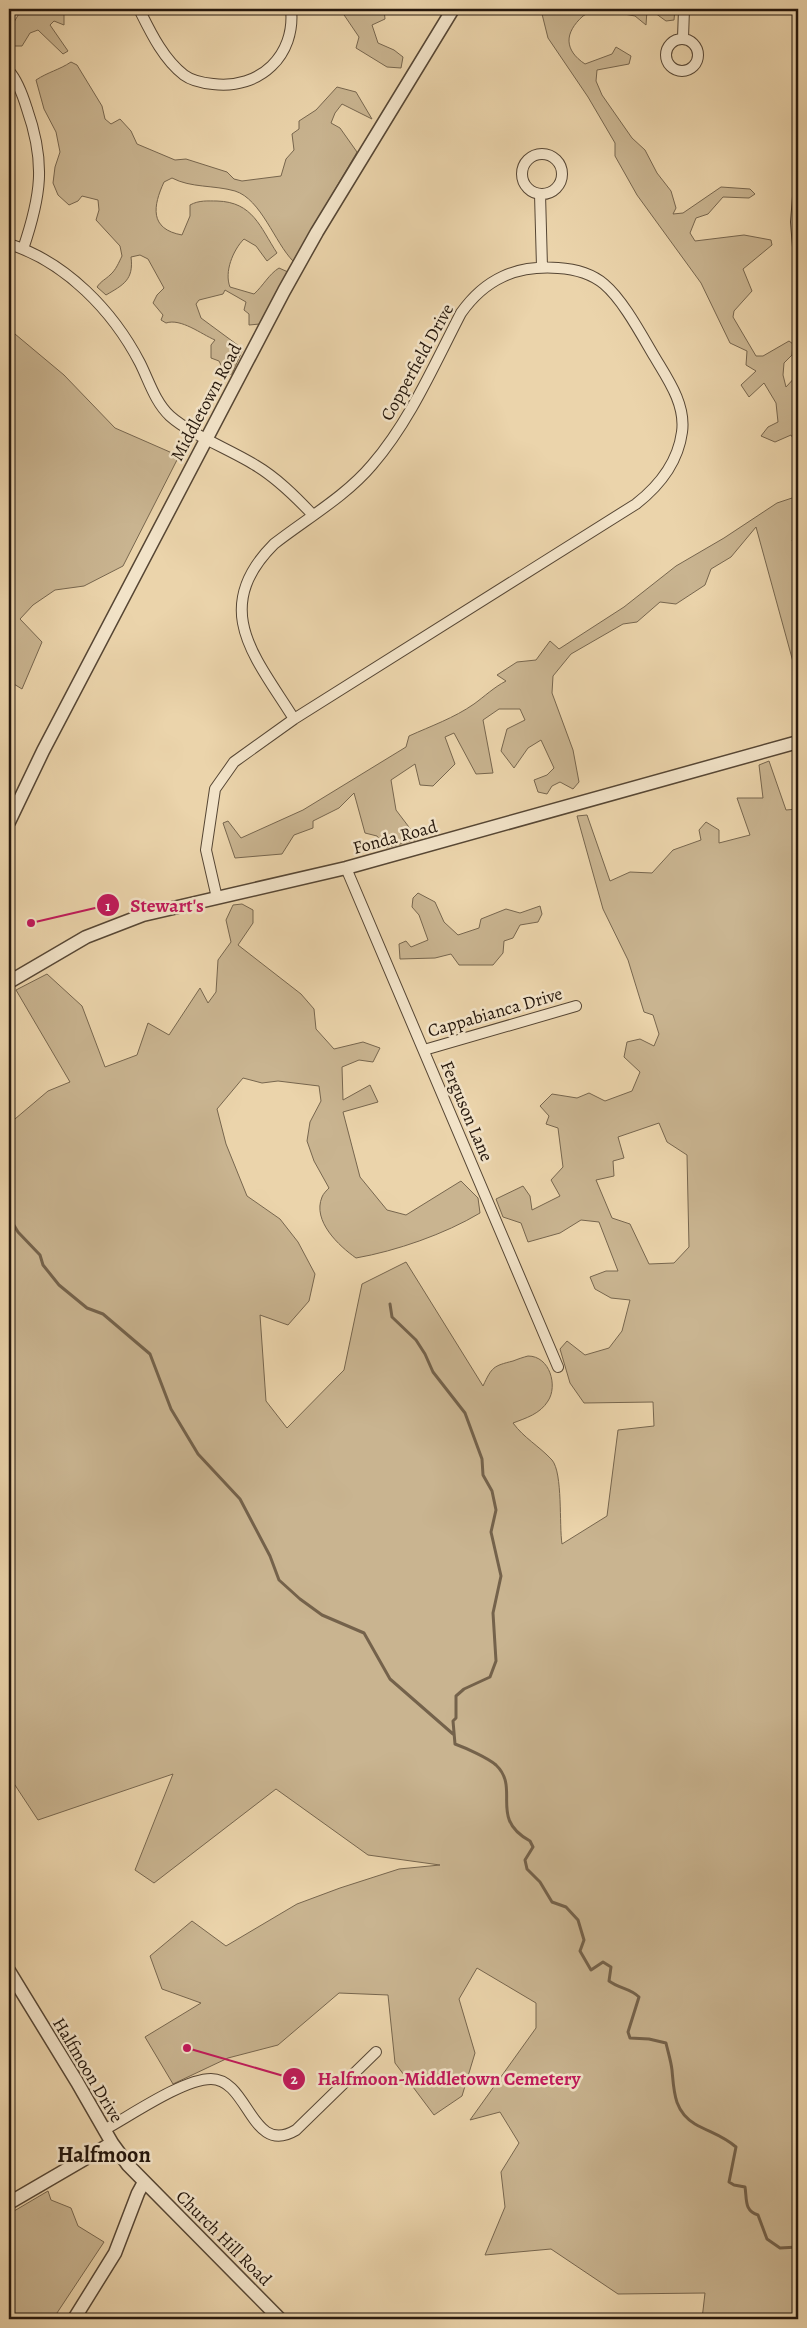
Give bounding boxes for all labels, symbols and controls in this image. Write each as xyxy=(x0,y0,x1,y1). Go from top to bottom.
street label: Copperfield Drive xyxy=(375,299,459,425)
street label: Middletown Road xyxy=(165,339,247,465)
street label: Fonda Road xyxy=(350,814,440,860)
callout: Stewart's xyxy=(95,888,214,922)
text: Stewart's xyxy=(130,893,204,919)
text: 1 xyxy=(105,896,111,916)
street label: Cappabianca Drive xyxy=(425,981,565,1043)
street label: Ferguson Lane xyxy=(435,1057,499,1165)
street label: Halfmoon Drive xyxy=(47,2013,129,2127)
callout: Halfmoon-Middletown Cemetery xyxy=(282,2062,590,2096)
text: Halfmoon-Middletown Cemetery xyxy=(317,2066,582,2092)
text: 2 xyxy=(290,2069,298,2089)
district label: Halfmoon xyxy=(57,2140,151,2170)
street label: Church Hill Road xyxy=(171,2185,277,2291)

